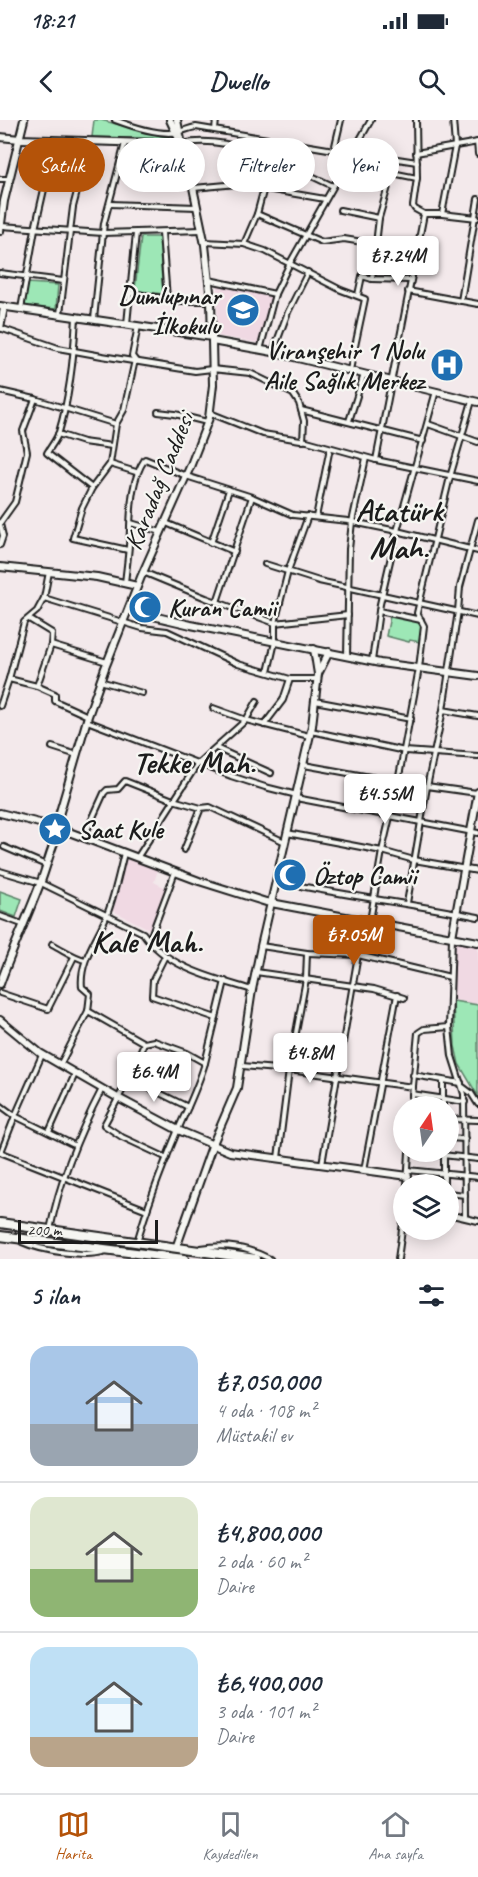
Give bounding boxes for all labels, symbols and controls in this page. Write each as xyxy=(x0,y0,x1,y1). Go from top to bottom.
text: 18:21 xyxy=(30,7,74,35)
text: Dwello xyxy=(210,64,268,98)
icon: back xyxy=(30,65,63,98)
icon: search xyxy=(415,65,448,98)
chip: Satılık xyxy=(18,138,105,192)
chip: Kiralık xyxy=(117,138,205,192)
chip: Filtreler xyxy=(217,138,315,192)
chip: Yeni xyxy=(327,138,399,192)
pin: ₺7.24M xyxy=(349,236,447,287)
text: ₺7.24M xyxy=(371,243,425,268)
place label: Dumlupınar İlkokulu xyxy=(118,279,223,342)
school or university icon: Dumlupınar İlkokulu xyxy=(225,292,261,328)
place label: Viranşehir 1 Nolu Aile Sağlık Merkez xyxy=(264,334,427,397)
hospital icon: Viranşehir 1 Nolu Aile Sağlık Merkez xyxy=(429,347,465,383)
street label: Karadağ Caddesi xyxy=(116,404,203,555)
district label: Atatürk Mah. xyxy=(355,490,446,568)
mosque icon: Kuran Camii xyxy=(127,589,163,625)
place label: Kuran Camii xyxy=(168,591,279,624)
district label: Tekke Mah. xyxy=(133,742,256,783)
pin: ₺4.55M xyxy=(336,774,434,825)
text: ₺4.55M xyxy=(358,781,412,806)
place icon: Saat Kule xyxy=(37,811,73,847)
place label: Saat Kule xyxy=(78,813,165,846)
mosque icon: Öztop Camii xyxy=(272,857,308,893)
place label: Öztop Camii xyxy=(313,859,420,892)
pin: ₺7.05M xyxy=(305,915,403,966)
district label: Kale Mah. xyxy=(91,921,203,962)
text: ₺7.05M xyxy=(327,922,381,947)
pin: ₺4.8M xyxy=(268,1033,352,1084)
text: ₺4.8M xyxy=(287,1040,333,1065)
pin: ₺6.4M xyxy=(112,1052,196,1103)
text: ₺6.4M xyxy=(131,1059,177,1084)
north arrow xyxy=(393,1096,459,1162)
map controls xyxy=(393,1096,459,1240)
button: layers xyxy=(393,1174,459,1240)
scale bar xyxy=(18,1217,158,1244)
text: 200 m xyxy=(27,1220,61,1240)
text: 5 ilan xyxy=(30,1279,80,1312)
icon: filters xyxy=(415,1279,448,1312)
text: ₺7,050,000 xyxy=(216,1365,319,1398)
icon: home xyxy=(78,1370,150,1442)
text: 4 oda · 108 m² xyxy=(216,1398,316,1423)
text: Müstakil ev xyxy=(216,1423,292,1448)
text: ₺4,800,000 xyxy=(216,1516,320,1549)
icon: home xyxy=(78,1521,150,1593)
text: 2 oda · 60 m² xyxy=(216,1549,307,1574)
text: Daire xyxy=(216,1574,254,1599)
text: ₺6,400,000 xyxy=(216,1666,320,1699)
icon: home xyxy=(78,1671,150,1743)
text: 3 oda · 101 m² xyxy=(216,1699,316,1724)
text: Daire xyxy=(216,1724,254,1749)
tab: Harita xyxy=(55,1808,92,1864)
tab: Kaydedilen xyxy=(202,1808,258,1864)
tab: Ana sayfa xyxy=(368,1808,423,1864)

